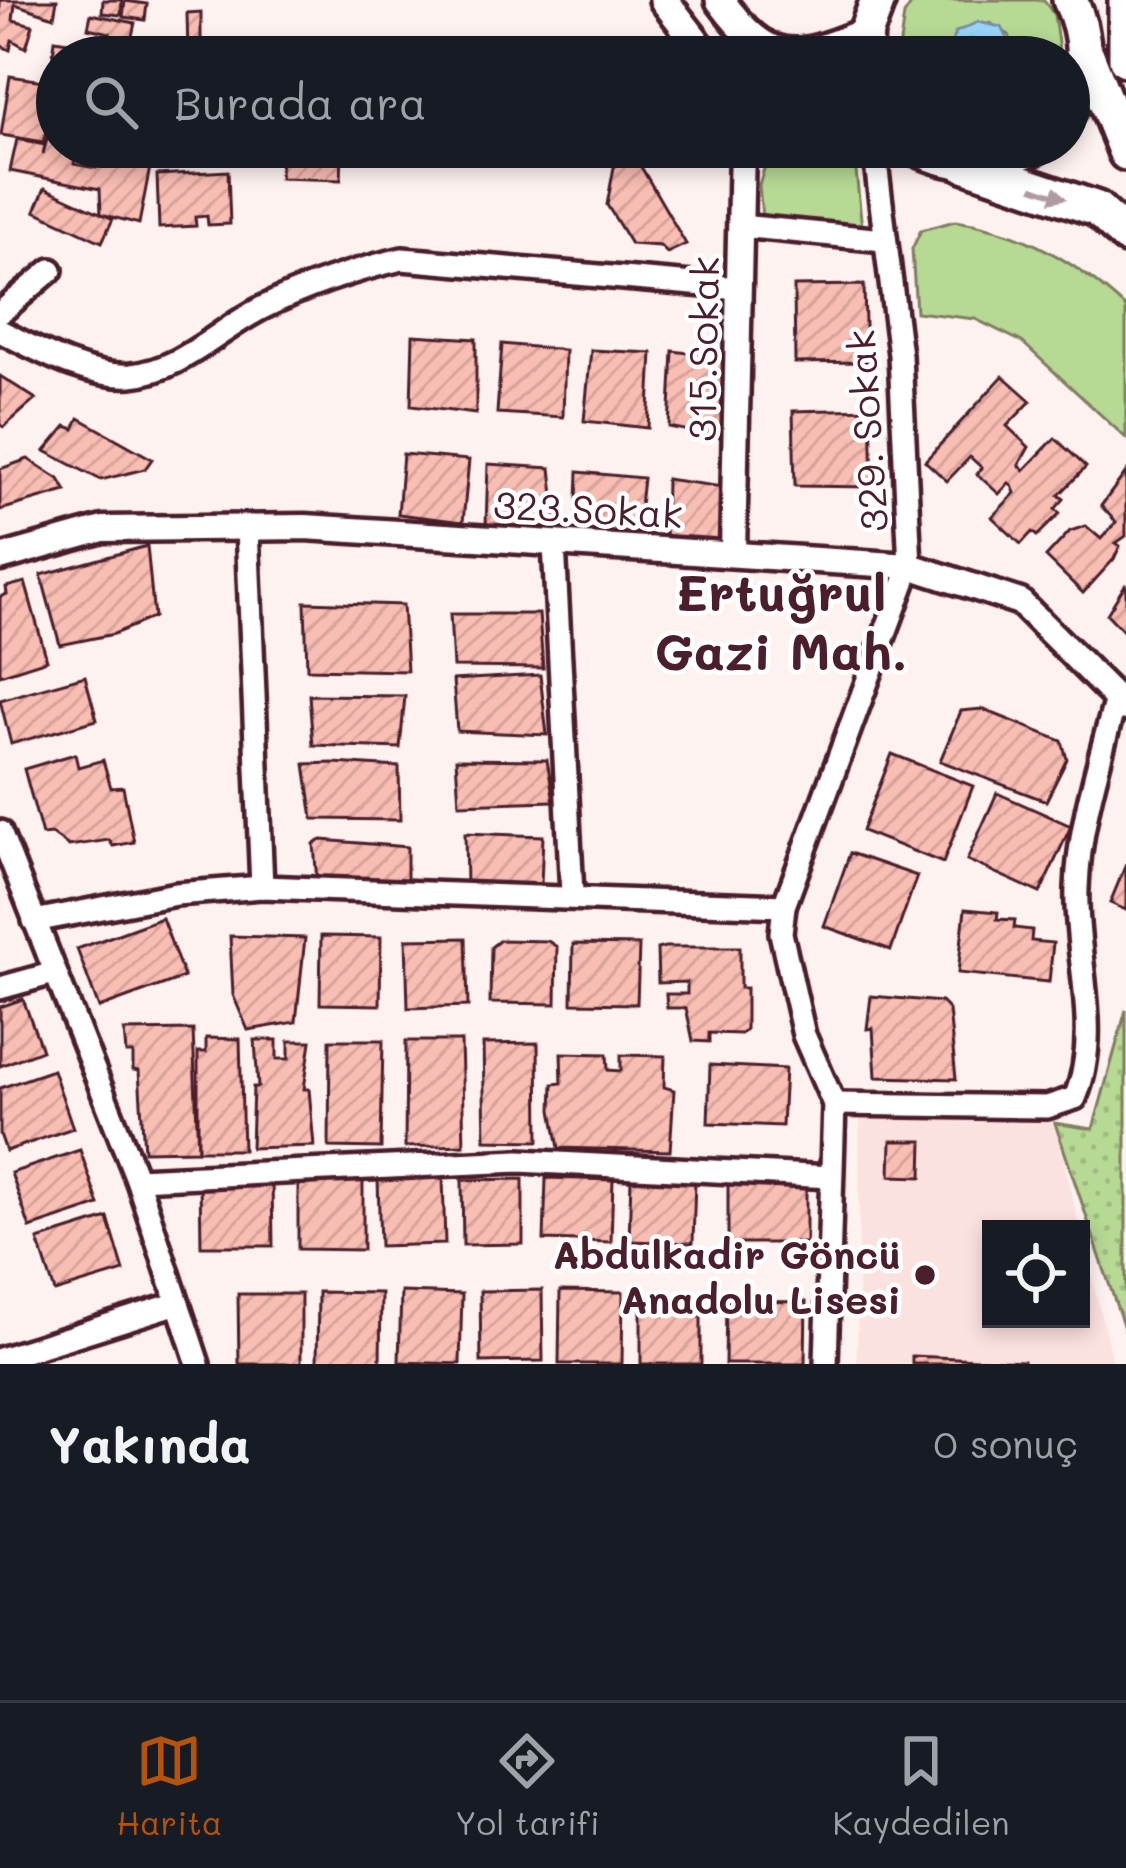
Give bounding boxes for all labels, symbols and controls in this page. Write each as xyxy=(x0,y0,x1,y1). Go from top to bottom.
search box xyxy=(36,36,1090,168)
icon: search xyxy=(78,69,144,135)
text: Burada ara xyxy=(174,73,427,131)
one-way arrow xyxy=(1031,185,1067,203)
street label: 315.Sokak xyxy=(675,256,729,442)
street label: 329. Sokak xyxy=(834,328,898,534)
street label: 323.Sokak xyxy=(492,478,684,538)
district label: Ertuğrul Gazi Mah. xyxy=(655,557,907,683)
map controls xyxy=(982,1220,1090,1328)
button: locate xyxy=(982,1220,1090,1328)
place label: Abdulkadir Göncü Anadolu Lisesi xyxy=(552,1228,901,1324)
marker: Abdulkadir Göncü Anadolu Lisesi xyxy=(912,1262,938,1288)
text: Yakında xyxy=(48,1409,251,1476)
text: 0 sonuç xyxy=(934,1417,1078,1468)
tab: Harita xyxy=(116,1728,222,1843)
tab: Yol tarifi xyxy=(455,1728,600,1843)
tab: Kaydedilen xyxy=(832,1728,1010,1843)

